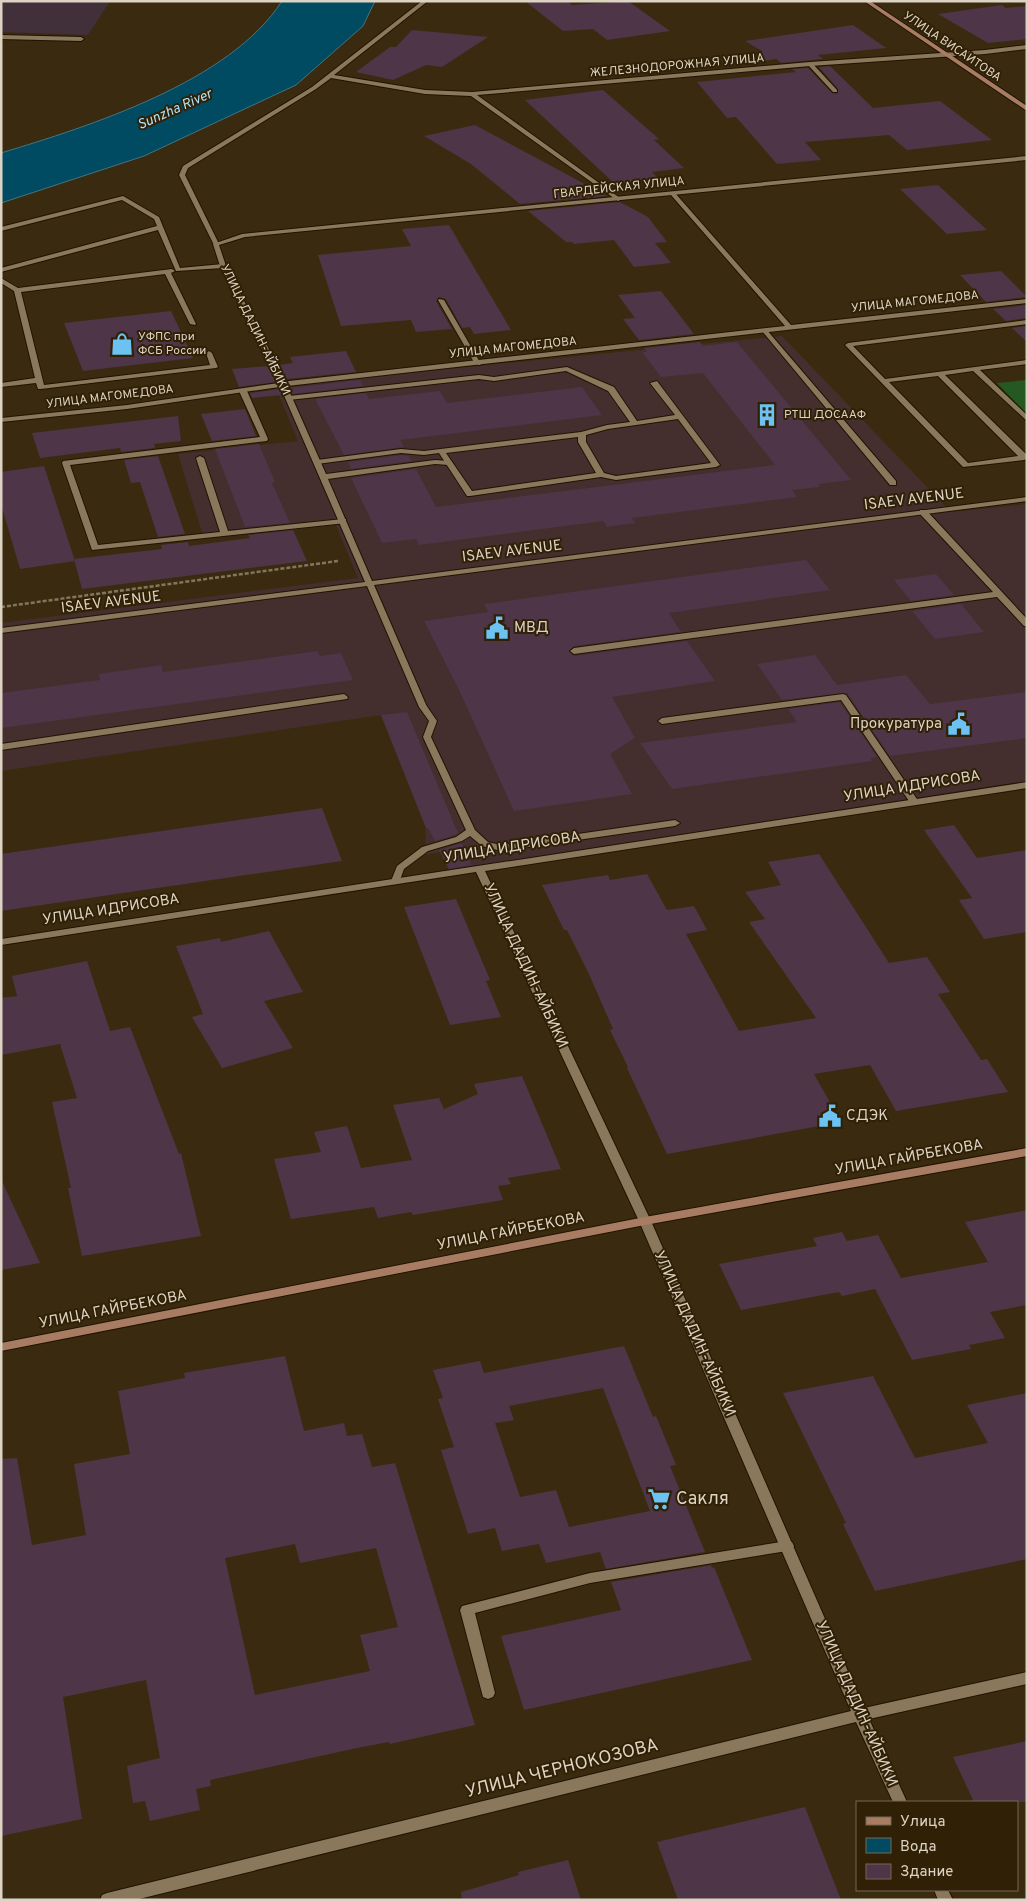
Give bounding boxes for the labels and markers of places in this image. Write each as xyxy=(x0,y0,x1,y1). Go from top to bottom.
place label: УФПС при ФСБ России xyxy=(138,329,206,359)
shop icon: УФПС при ФСБ России xyxy=(109,331,135,357)
building icon: РТШ ДОСААФ xyxy=(754,402,780,428)
place label: РТШ ДОСААФ xyxy=(784,407,866,423)
public building icon: МВД xyxy=(484,615,510,641)
place label: МВД xyxy=(514,619,549,638)
public building icon: Прокуратура xyxy=(946,711,972,737)
place label: Прокуратура xyxy=(850,715,942,734)
public building icon: СДЭК xyxy=(817,1103,843,1129)
place label: СДЭК xyxy=(846,1107,888,1126)
supermarket icon: Сакля xyxy=(646,1486,672,1512)
place label: Сакля xyxy=(676,1488,729,1511)

